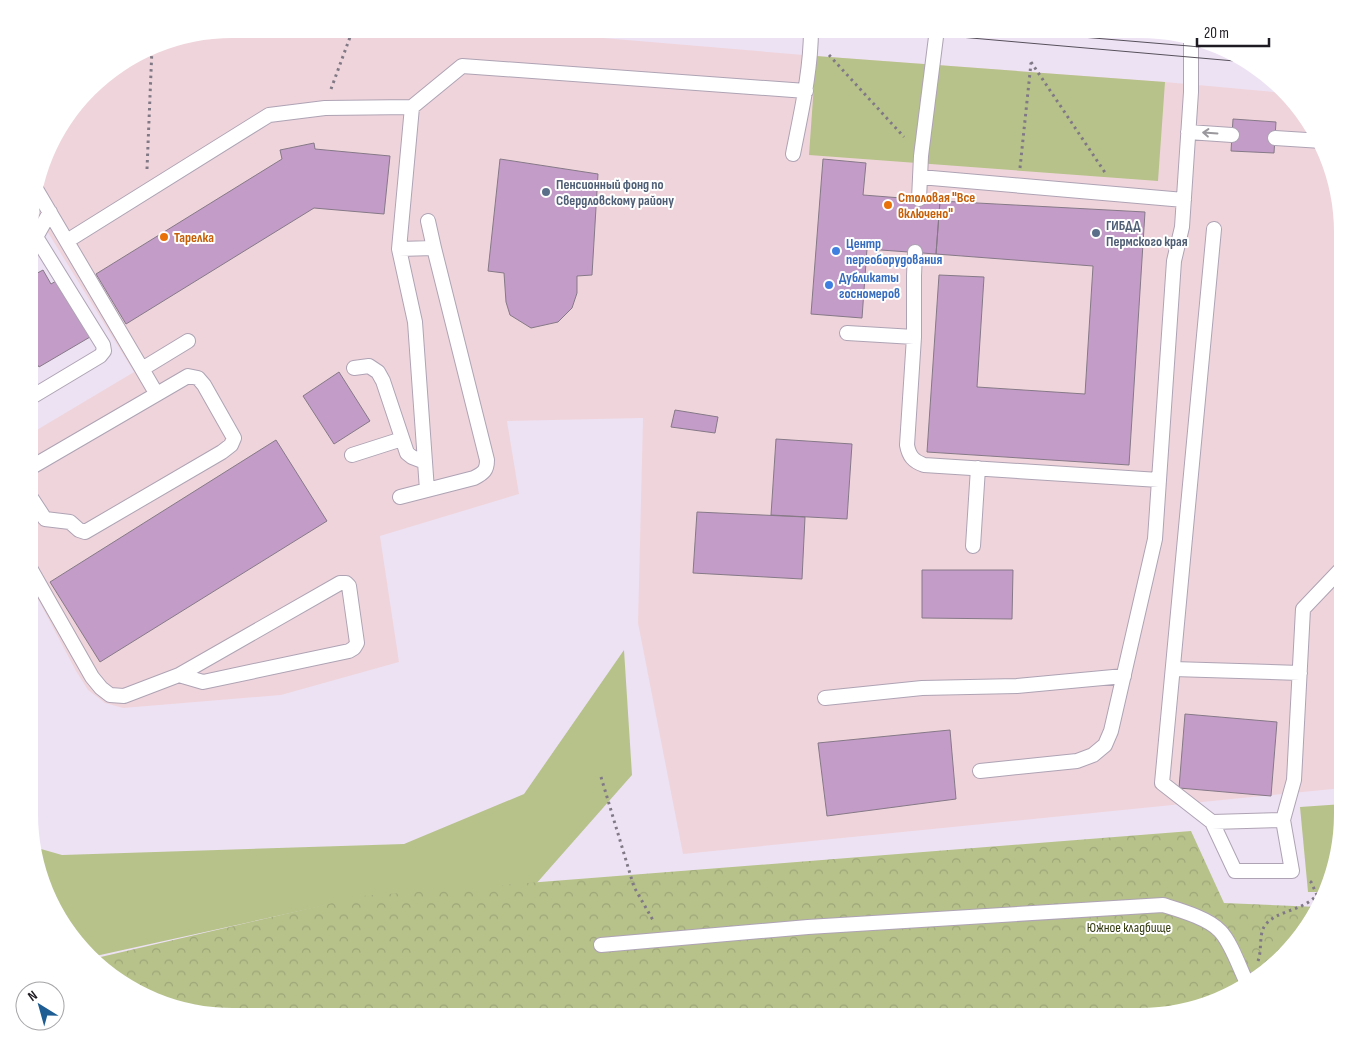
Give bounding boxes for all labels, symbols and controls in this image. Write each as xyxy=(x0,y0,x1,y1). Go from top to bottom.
scale bar xyxy=(1197,15,1270,47)
text: 20 m xyxy=(1204,24,1229,43)
one-way arrow xyxy=(1202,129,1218,138)
place label: Пенсионный фонд по Свердловскому району xyxy=(556,176,674,209)
marker: Пенсионный фонд по Свердловскому району xyxy=(540,186,552,198)
place label: Столовая "Все включено" xyxy=(898,189,975,222)
marker: Столовая "Все включено" xyxy=(882,199,894,211)
place label: ГИБДД Пермского края xyxy=(1106,217,1188,250)
marker: ГИБДД Пермского края xyxy=(1090,227,1102,239)
place label: Тарелка xyxy=(174,229,214,246)
marker: Тарелка xyxy=(158,231,170,243)
place label: Центр переоборудования xyxy=(846,235,942,268)
marker: Центр переоборудования xyxy=(830,245,842,257)
place label: Дубликаты госномеров xyxy=(839,269,900,302)
marker: Дубликаты госномеров xyxy=(823,279,835,291)
park label: Южное кладбище xyxy=(1087,919,1171,936)
north arrow xyxy=(15,981,65,1031)
text: N xyxy=(24,987,41,1005)

